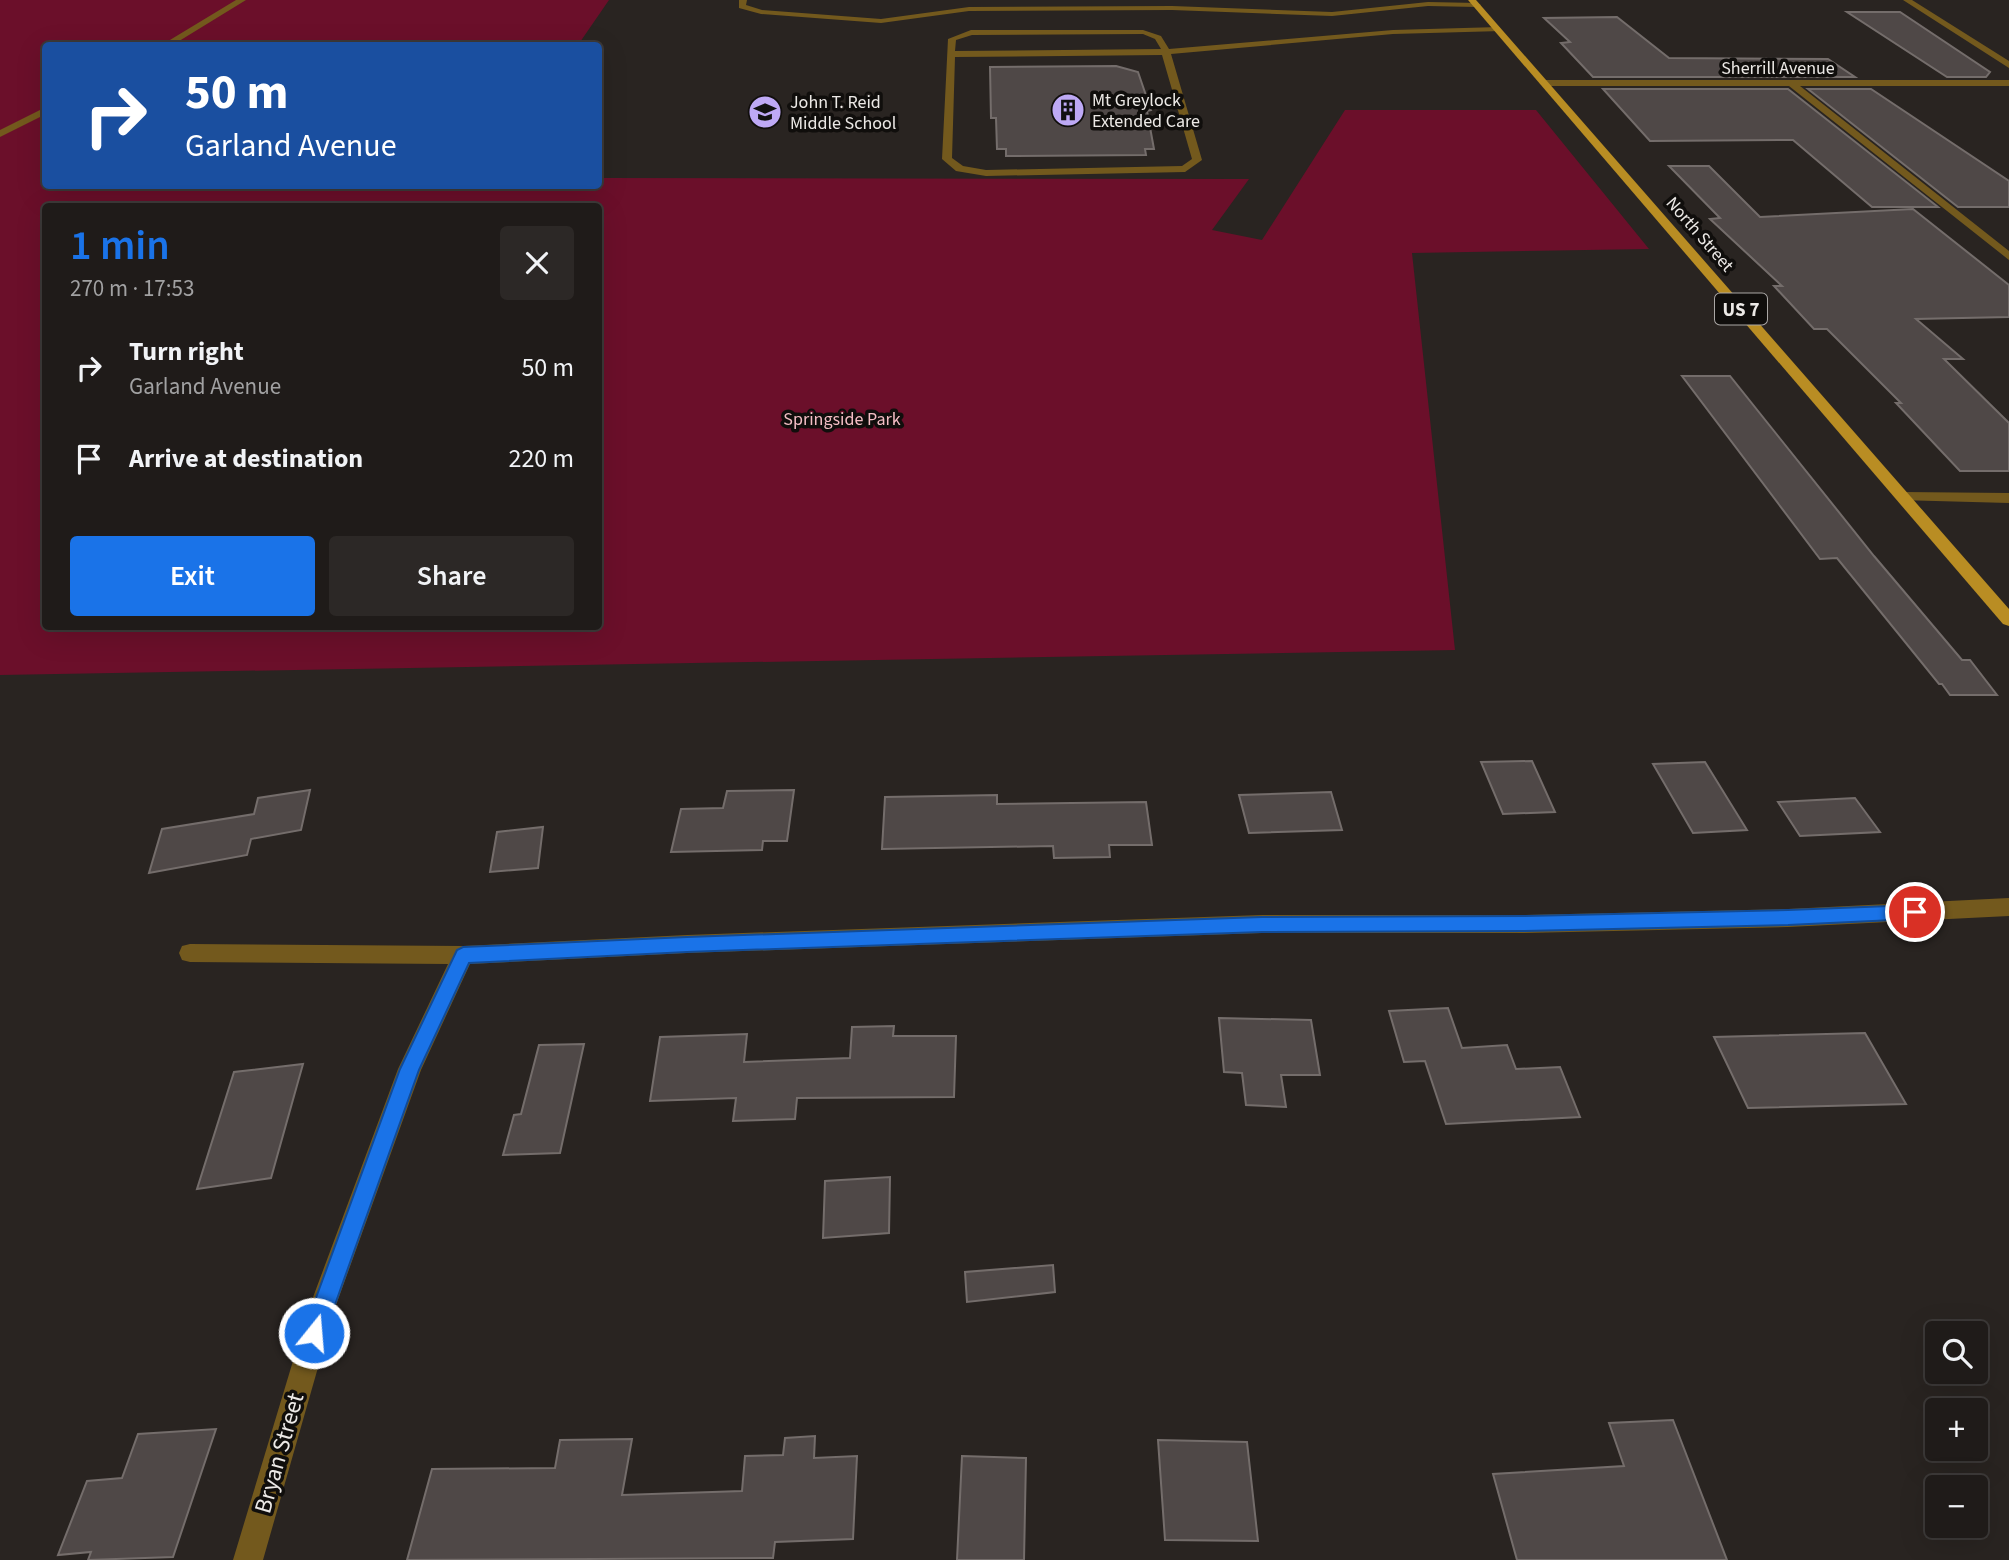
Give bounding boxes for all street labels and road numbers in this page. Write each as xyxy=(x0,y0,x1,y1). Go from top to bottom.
street label: Sherrill Avenue xyxy=(1721,56,1835,81)
street label: North Street xyxy=(1660,191,1739,277)
road number: US 7 xyxy=(1715,294,1767,324)
street label: Bryan Street xyxy=(246,1389,313,1518)

